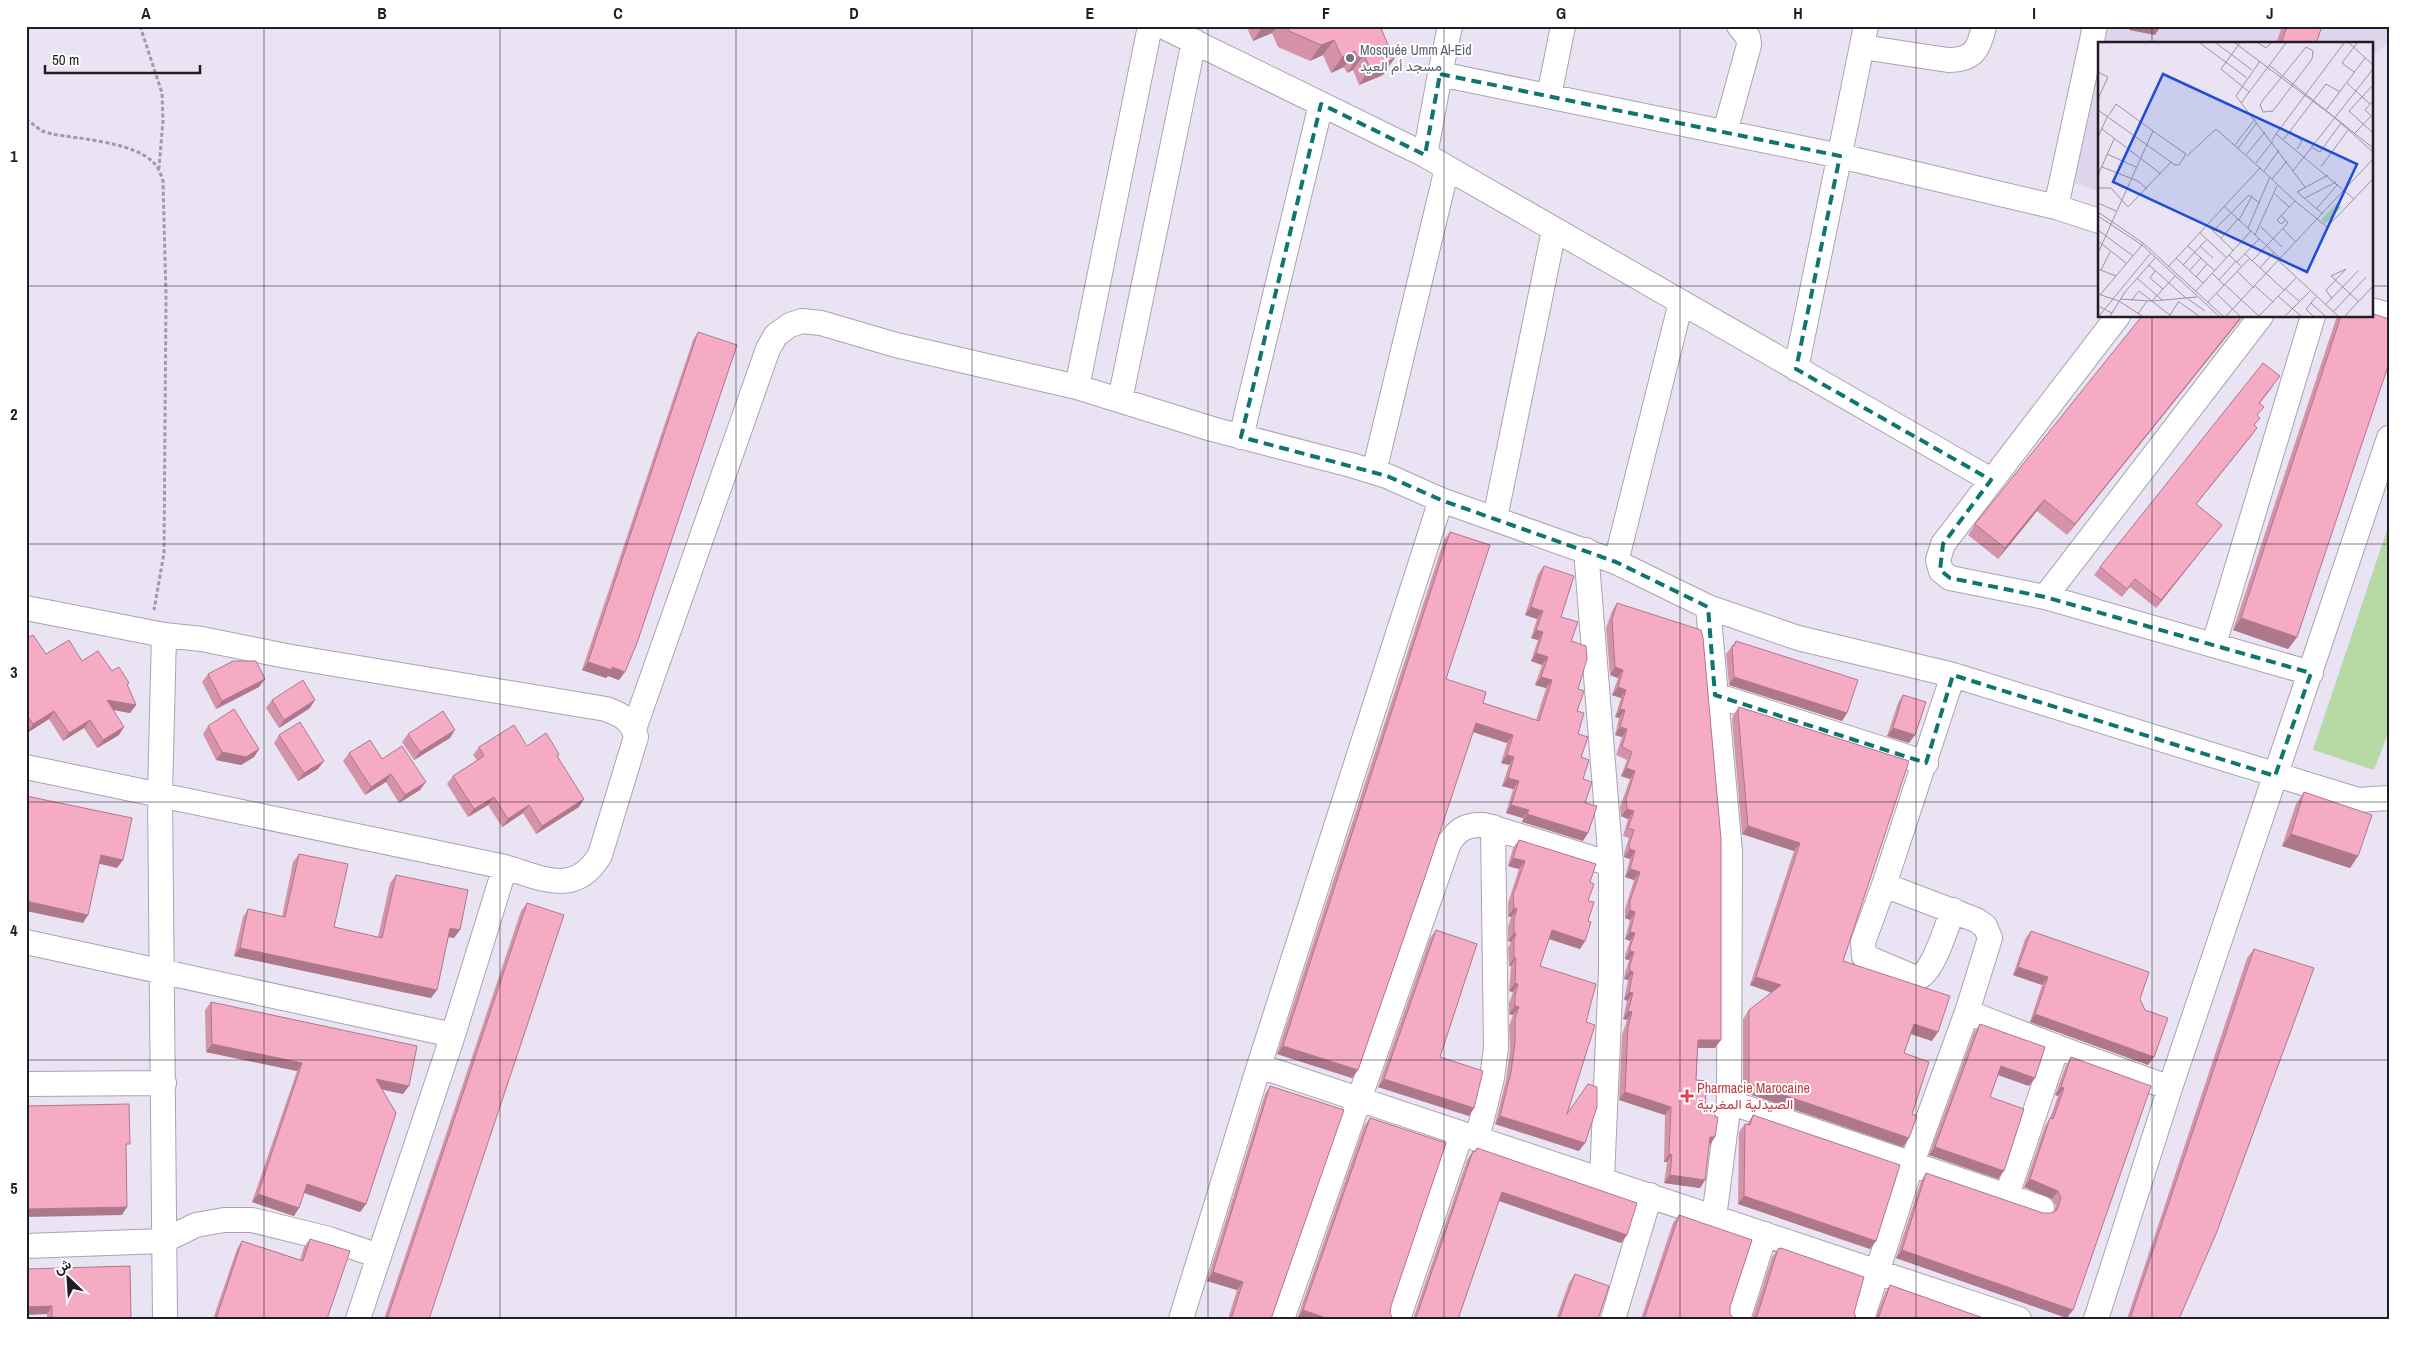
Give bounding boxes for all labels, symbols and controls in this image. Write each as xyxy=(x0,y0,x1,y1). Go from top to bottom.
text: A xyxy=(141,2,151,24)
text: B xyxy=(377,2,387,24)
text: C xyxy=(613,2,623,24)
text: D xyxy=(849,2,859,24)
text: E xyxy=(1086,2,1095,24)
text: F xyxy=(1322,2,1330,24)
text: G xyxy=(1556,2,1566,24)
text: H xyxy=(1793,2,1803,24)
text: I xyxy=(2032,2,2036,24)
text: J xyxy=(2266,2,2274,24)
place label: Mosquée Umm Al-Eid مسجد أم العيد xyxy=(1360,41,1472,75)
scale bar xyxy=(45,42,200,74)
inset map xyxy=(2098,42,2372,318)
text: 50 m xyxy=(52,49,79,70)
marker: Mosquée Umm Al-Eid مسجد أم العيد xyxy=(1344,52,1356,64)
text: 1 xyxy=(10,145,18,167)
text: 2 xyxy=(10,403,18,425)
text: 3 xyxy=(10,661,18,683)
text: 4 xyxy=(10,919,18,941)
place label: Pharmacie Marocaine الصيدلية المغربية xyxy=(1697,1079,1810,1113)
marker: Pharmacie Marocaine الصيدلية المغربية xyxy=(1681,1090,1693,1102)
text: 5 xyxy=(10,1177,18,1199)
north arrow xyxy=(42,1252,92,1302)
text: ش xyxy=(51,1254,74,1278)

